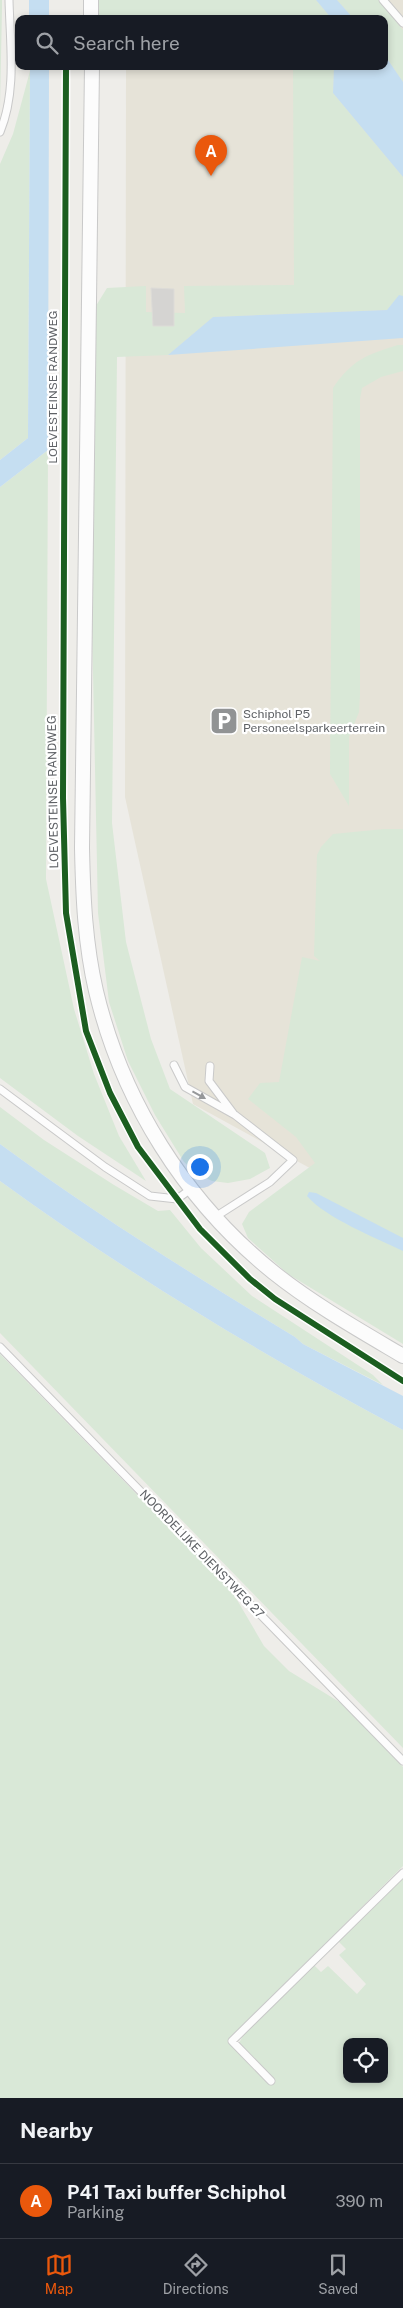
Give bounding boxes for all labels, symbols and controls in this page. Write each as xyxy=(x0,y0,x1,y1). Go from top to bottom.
search box xyxy=(15,15,388,70)
icon: search xyxy=(33,29,61,57)
text: Search here xyxy=(73,32,180,54)
pin: A xyxy=(195,135,227,176)
street label: LOEVESTEINSE RANDWEG xyxy=(46,310,60,464)
parking icon: Schiphol P5 Personeelsparkeerterrein xyxy=(209,706,239,736)
place label: Schiphol P5 Personeelsparkeerterrein xyxy=(243,707,385,735)
street label: LOEVESTEINSE RANDWEG xyxy=(45,715,61,869)
one-way arrow xyxy=(193,1091,206,1100)
your location xyxy=(187,1154,213,1180)
street label: NOORDELIJKE DIENSTWEG 27 xyxy=(137,1487,267,1621)
map controls xyxy=(343,2038,388,2083)
button: locate xyxy=(343,2038,388,2083)
text: Nearby xyxy=(20,2118,93,2143)
text: P41 Taxi buffer Schiphol xyxy=(67,2181,286,2203)
text: A xyxy=(30,2192,42,2211)
text: 390 m xyxy=(336,2192,383,2211)
text: Parking xyxy=(67,2203,124,2222)
tab: Map xyxy=(45,2251,73,2297)
tab: Directions xyxy=(163,2251,229,2297)
tab: Saved xyxy=(318,2251,358,2297)

